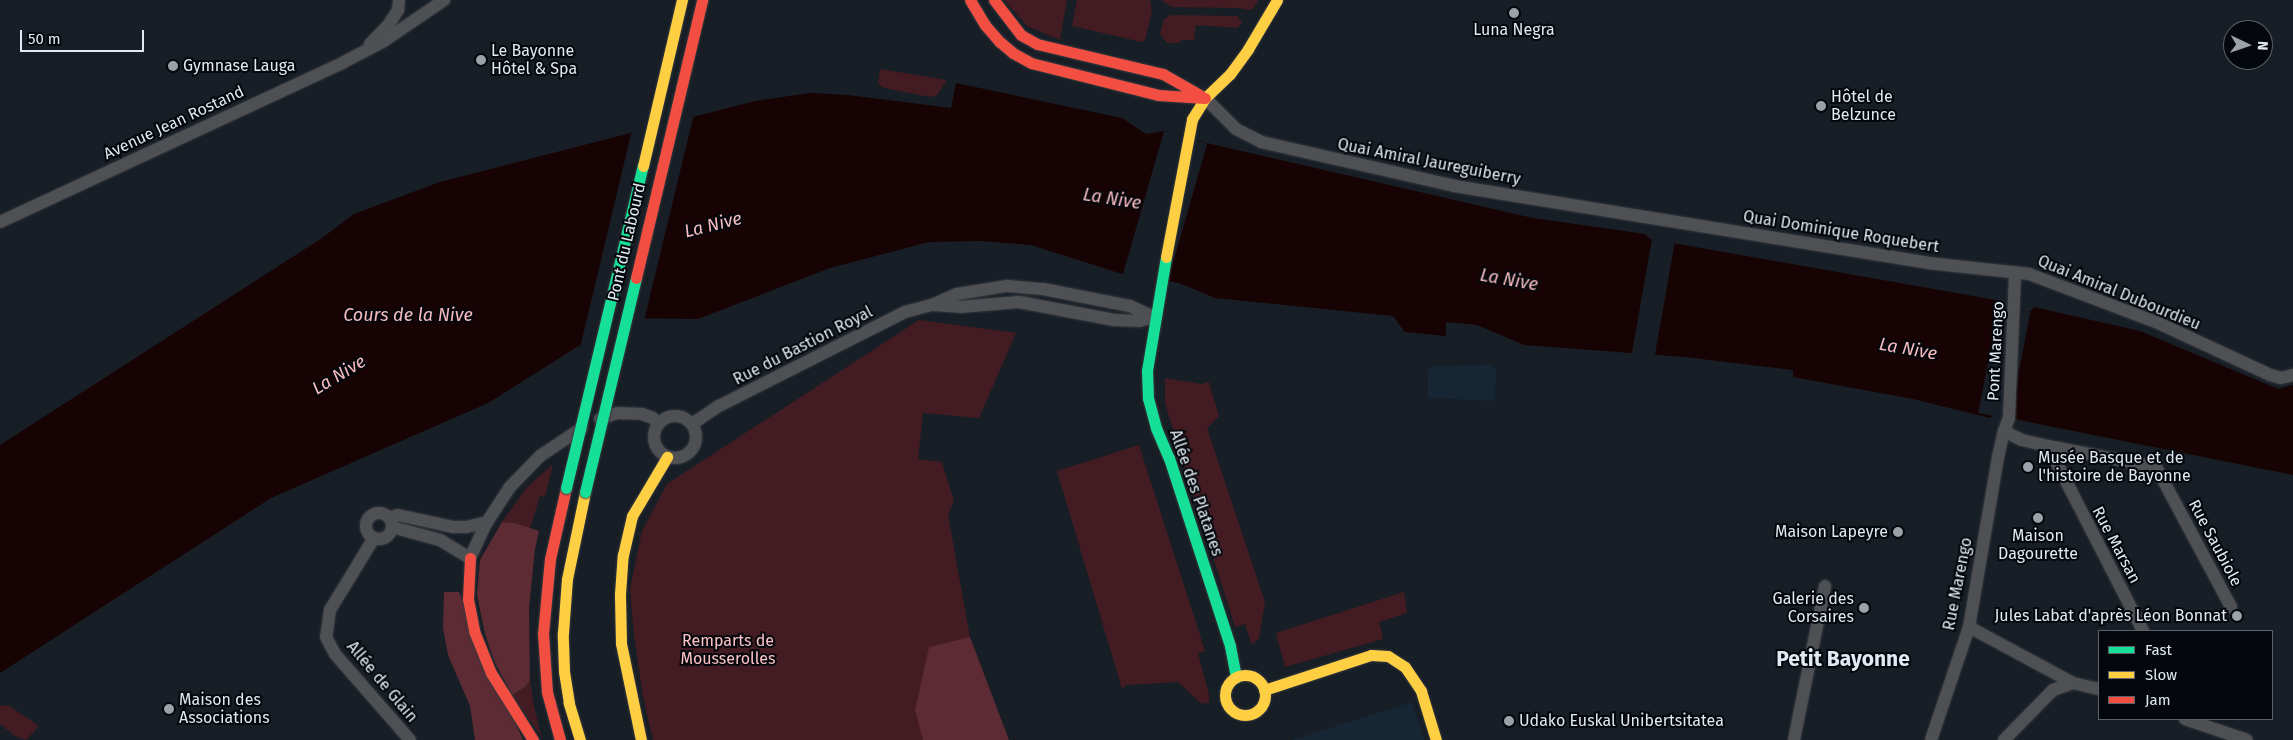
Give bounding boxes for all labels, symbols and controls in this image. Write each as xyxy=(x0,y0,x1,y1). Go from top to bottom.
marker: Luna Negra xyxy=(1508,7,1520,19)
scale bar xyxy=(22,20,146,52)
place label: Luna Negra xyxy=(1473,20,1555,40)
north arrow xyxy=(2223,20,2273,70)
text: 50 m xyxy=(28,30,61,48)
place label: Le Bayonne Hôtel & Spa xyxy=(491,41,577,79)
text: N xyxy=(2254,41,2271,51)
marker: Le Bayonne Hôtel & Spa xyxy=(475,54,487,66)
place label: Gymnase Lauga xyxy=(183,56,296,76)
marker: Gymnase Lauga xyxy=(167,60,179,72)
street label: Avenue Jean Rostand xyxy=(101,82,247,164)
place label: Hôtel de Belzunce xyxy=(1831,87,1896,125)
marker: Hôtel de Belzunce xyxy=(1815,100,1827,112)
street label: Quai Amiral Jaureguiberry xyxy=(1336,135,1522,189)
street label: Pont du Labourd xyxy=(604,181,650,303)
water label: La Nive xyxy=(1081,184,1143,214)
water label: La Nive xyxy=(682,207,744,243)
street label: Quai Dominique Roquebert xyxy=(1742,207,1940,257)
street label: Quai Amiral Dubourdieu xyxy=(2035,252,2203,334)
water label: La Nive xyxy=(1478,264,1540,296)
street label: Pont Marengo xyxy=(1984,301,2008,401)
street label: Rue du Bastion Royal xyxy=(730,303,876,389)
water label: Cours de la Nive xyxy=(343,304,473,326)
water label: La Nive xyxy=(1877,333,1939,365)
water label: La Nive xyxy=(308,351,370,399)
street label: Allée des Platanes xyxy=(1165,427,1227,559)
place label: Musée Basque et de l'histoire de Bayonne xyxy=(2038,448,2191,486)
marker: Musée Basque et de l'histoire de Bayonne xyxy=(2022,461,2034,473)
street label: Rue Saubiole xyxy=(2184,496,2246,590)
street label: Rue Marsan xyxy=(2088,503,2144,587)
marker: Maison Dagourette xyxy=(2032,512,2044,524)
place label: Maison Lapeyre xyxy=(1775,522,1888,542)
marker: Maison Lapeyre xyxy=(1892,526,1904,538)
place label: Maison Dagourette xyxy=(1998,526,2078,564)
street label: Rue Marengo xyxy=(1940,536,1976,632)
place label: Galerie des Corsaires xyxy=(1773,589,1854,627)
marker: Galerie des Corsaires xyxy=(1858,602,1870,614)
place label: Jules Labat d'après Léon Bonnat xyxy=(1994,606,2227,626)
marker: Jules Labat d'après Léon Bonnat xyxy=(2231,610,2243,622)
legend xyxy=(2098,630,2273,720)
park label: Remparts de Mousserolles xyxy=(680,631,776,669)
street label: Allée de Glain xyxy=(343,638,421,726)
text: Fast xyxy=(2145,641,2172,659)
district label: Petit Bayonne xyxy=(1776,646,1910,672)
text: Slow xyxy=(2145,666,2177,684)
place label: Maison des Associations xyxy=(179,690,270,728)
text: Jam xyxy=(2145,691,2171,709)
marker: Maison des Associations xyxy=(163,703,175,715)
place label: Udako Euskal Unibertsitatea xyxy=(1519,711,1724,731)
marker: Udako Euskal Unibertsitatea xyxy=(1503,715,1515,727)

